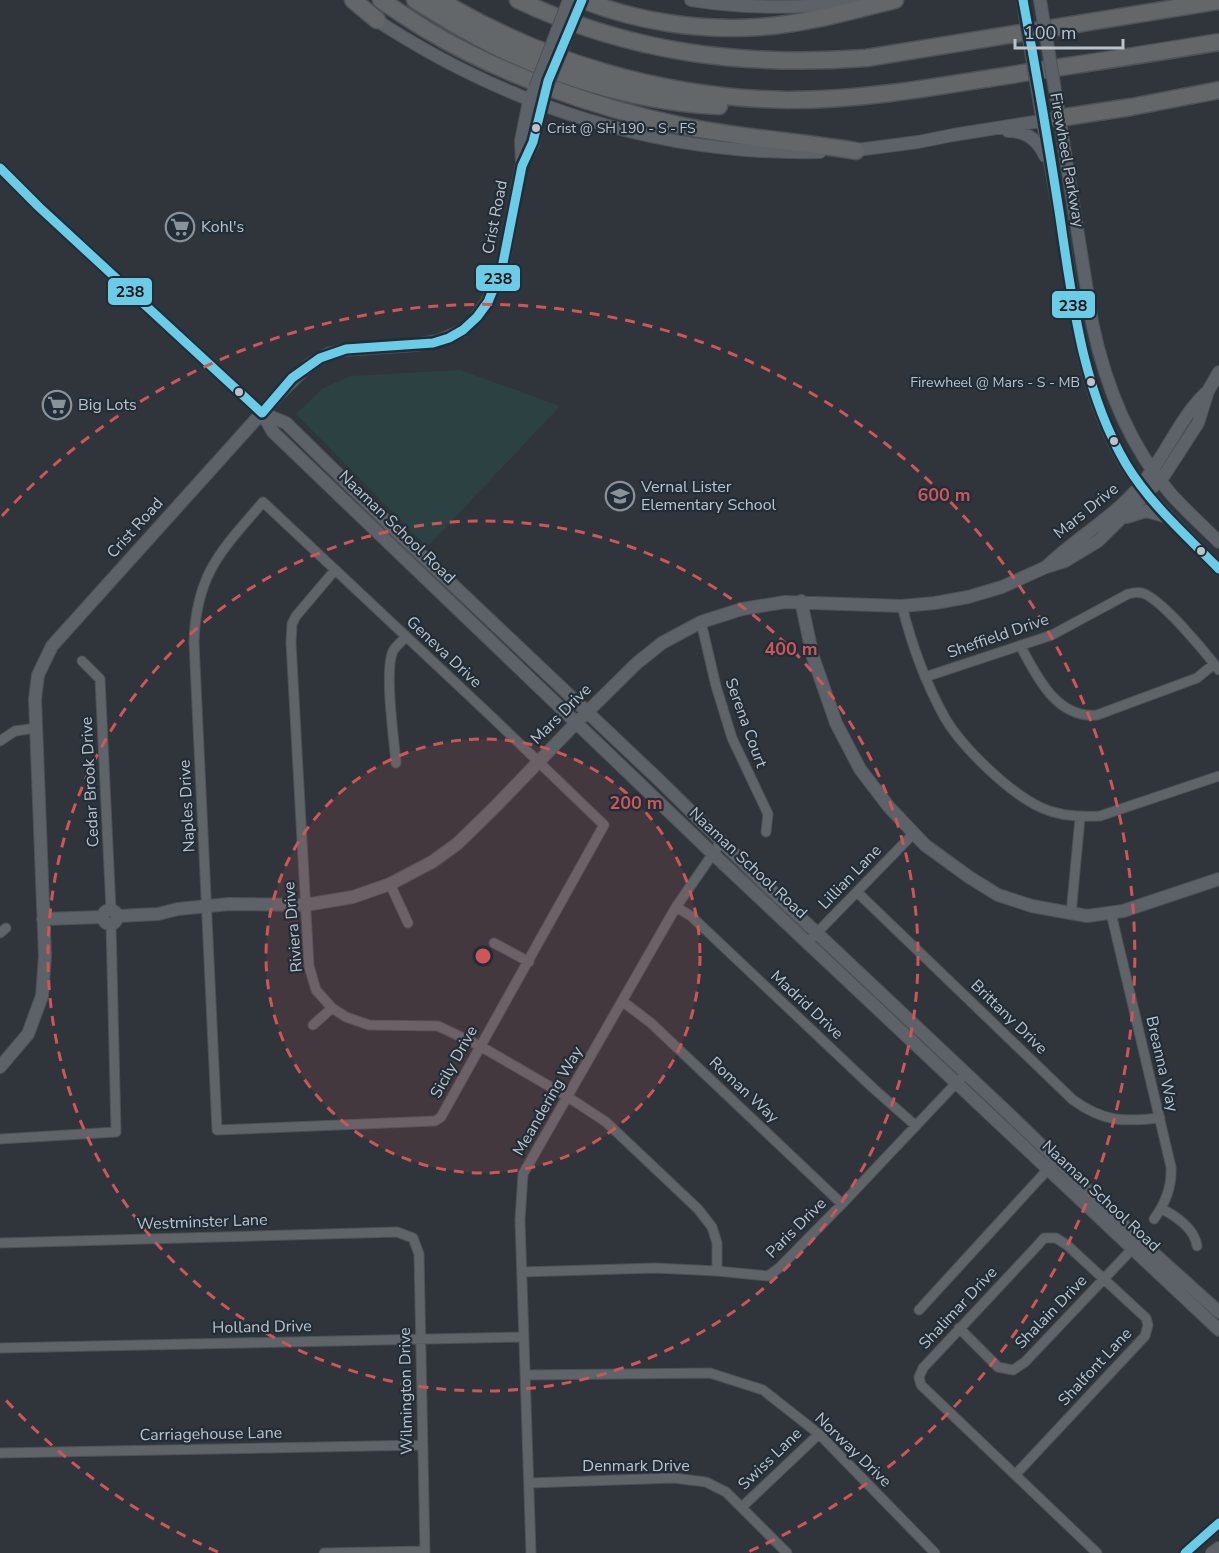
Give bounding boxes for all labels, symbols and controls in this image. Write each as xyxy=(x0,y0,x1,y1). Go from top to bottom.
scale bar xyxy=(1015,12,1123,50)
text: 100 m xyxy=(1024,21,1076,45)
street label: Firewheel Parkway xyxy=(1044,91,1090,230)
place label: Crist @ SH 190 - S - FS xyxy=(547,119,696,138)
marker: Crist @ SH 190 - S - FS xyxy=(530,122,542,134)
street label: Crist Road xyxy=(477,178,513,256)
supermarket icon: Kohl's xyxy=(164,211,196,243)
place label: Kohl's xyxy=(201,216,244,238)
line badge: 238 xyxy=(475,264,521,292)
text: 238 xyxy=(484,268,512,290)
line badge: 238 xyxy=(107,277,153,306)
text: 238 xyxy=(116,281,144,303)
line badge: 238 xyxy=(1051,290,1096,319)
text: 238 xyxy=(1059,295,1087,317)
place label: Firewheel @ Mars - S - MB xyxy=(910,373,1080,392)
marker: Firewheel @ Mars - S - MB xyxy=(1085,376,1097,388)
unlabelled marker xyxy=(233,386,245,398)
supermarket icon: Big Lots xyxy=(41,389,73,421)
place label: Big Lots xyxy=(78,394,137,416)
unlabelled marker xyxy=(1108,435,1120,447)
street label: Naaman School Road xyxy=(334,465,460,589)
place label: Vernal Lister Elementary School xyxy=(640,476,777,516)
street label: Mars Drive xyxy=(1049,478,1123,544)
school or university icon: Vernal Lister Elementary School xyxy=(604,480,636,512)
text: 600 m xyxy=(917,483,971,507)
street label: Crist Road xyxy=(102,493,168,563)
unlabelled marker xyxy=(1195,545,1207,557)
street label: Sheffield Drive xyxy=(944,608,1052,664)
street label: Geneva Drive xyxy=(401,611,487,693)
text: 400 m xyxy=(764,637,818,661)
street label: Serena Court xyxy=(720,675,773,771)
street label: Mars Drive xyxy=(526,679,596,749)
street label: Cedar Brook Drive xyxy=(76,716,104,848)
street label: Naples Drive xyxy=(174,759,200,853)
text: 200 m xyxy=(609,791,663,815)
street label: Naaman School Road xyxy=(684,802,812,924)
street label: Lillian Lane xyxy=(814,840,886,914)
street label: Riviera Drive xyxy=(278,881,308,973)
centre of rings xyxy=(473,946,493,966)
street label: Madrid Drive xyxy=(766,965,848,1045)
street label: Brittany Drive xyxy=(966,975,1052,1059)
street label: Breanna Way xyxy=(1140,1014,1184,1115)
street label: Sicily Drive xyxy=(425,1022,483,1102)
street label: Meandering Way xyxy=(508,1042,589,1160)
street label: Roman Way xyxy=(704,1052,784,1129)
street label: Naaman School Road xyxy=(1037,1135,1165,1257)
street label: Paris Drive xyxy=(761,1193,831,1263)
street label: Westminster Lane xyxy=(136,1209,268,1235)
street label: Shalimar Drive xyxy=(914,1262,1002,1354)
street label: Shalain Drive xyxy=(1010,1270,1092,1354)
street label: Holland Drive xyxy=(212,1315,312,1339)
street label: Shalfont Lane xyxy=(1053,1323,1137,1411)
street label: Wilmington Drive xyxy=(394,1327,418,1455)
street label: Norway Drive xyxy=(810,1408,896,1492)
street label: Carriagehouse Lane xyxy=(140,1422,282,1446)
street label: Swiss Lane xyxy=(733,1423,807,1495)
street label: Denmark Drive xyxy=(582,1455,690,1477)

